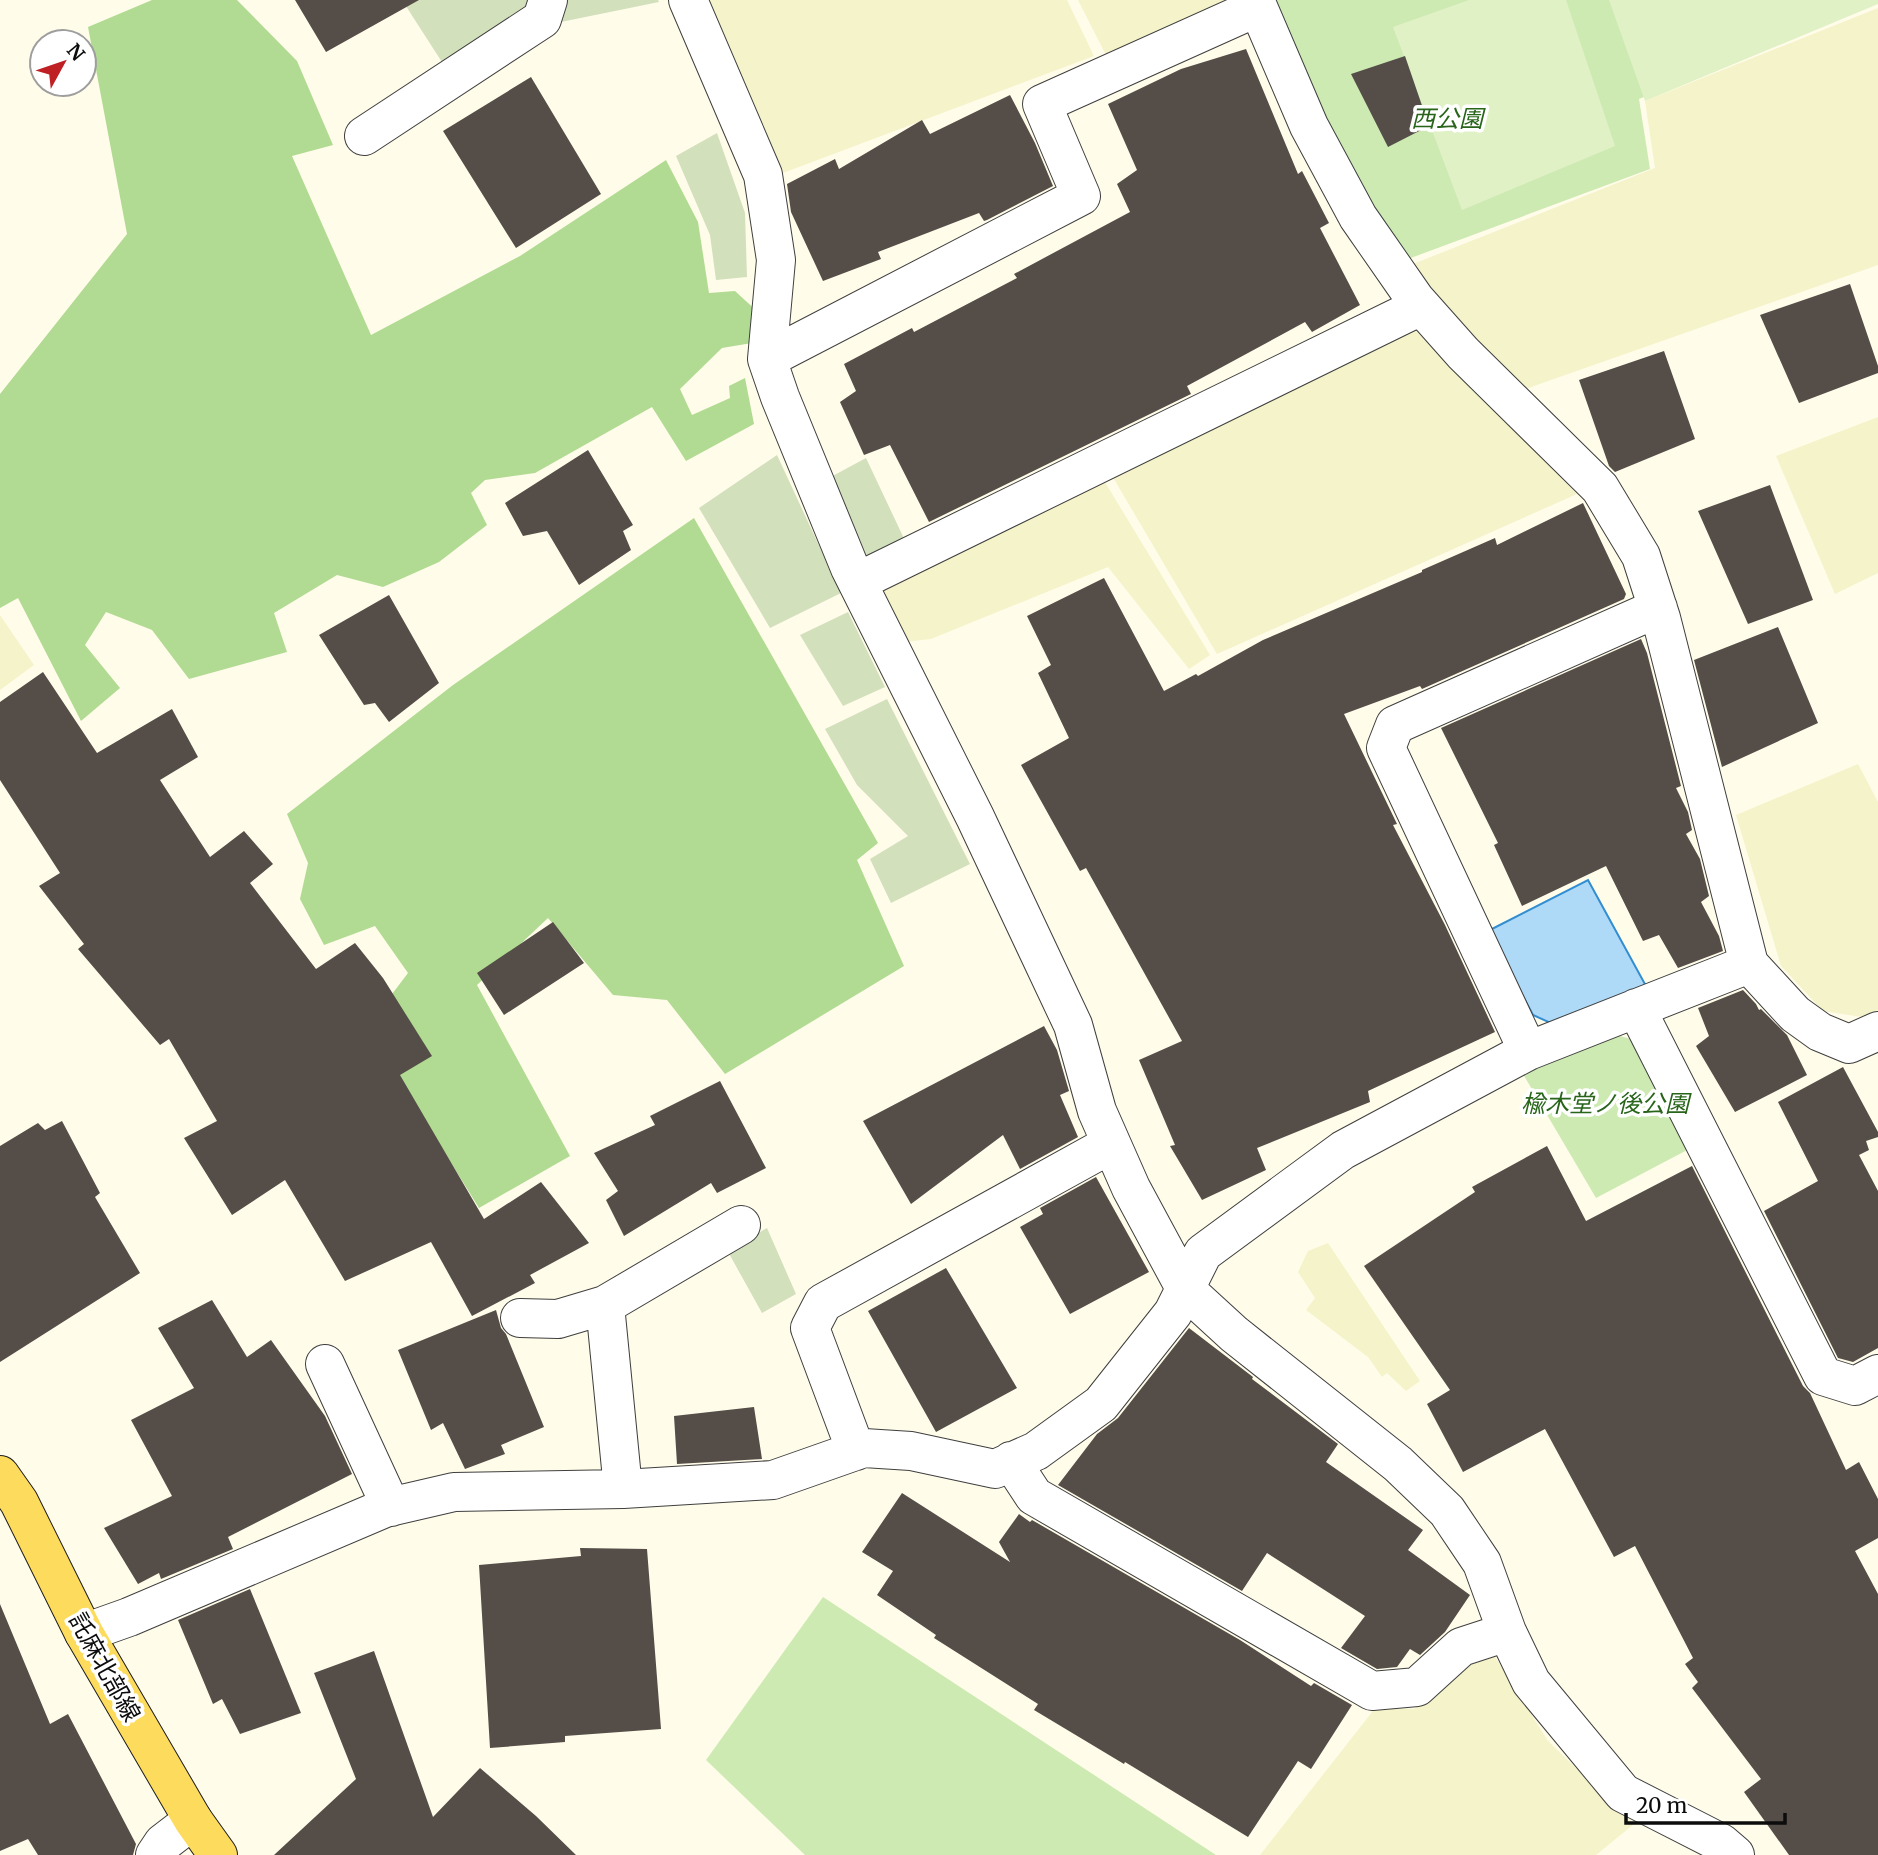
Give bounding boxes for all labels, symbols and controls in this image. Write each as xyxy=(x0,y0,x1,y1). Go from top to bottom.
north arrow xyxy=(28,28,98,98)
text: N xyxy=(62,39,90,66)
park label: 西公園 xyxy=(1411,103,1486,134)
park label: 楡木堂ノ後公園 xyxy=(1521,1088,1692,1119)
street label: 託麻北部線 xyxy=(62,1607,148,1727)
scale bar xyxy=(1626,1782,1785,1826)
text: 20 m xyxy=(1636,1792,1688,1819)

